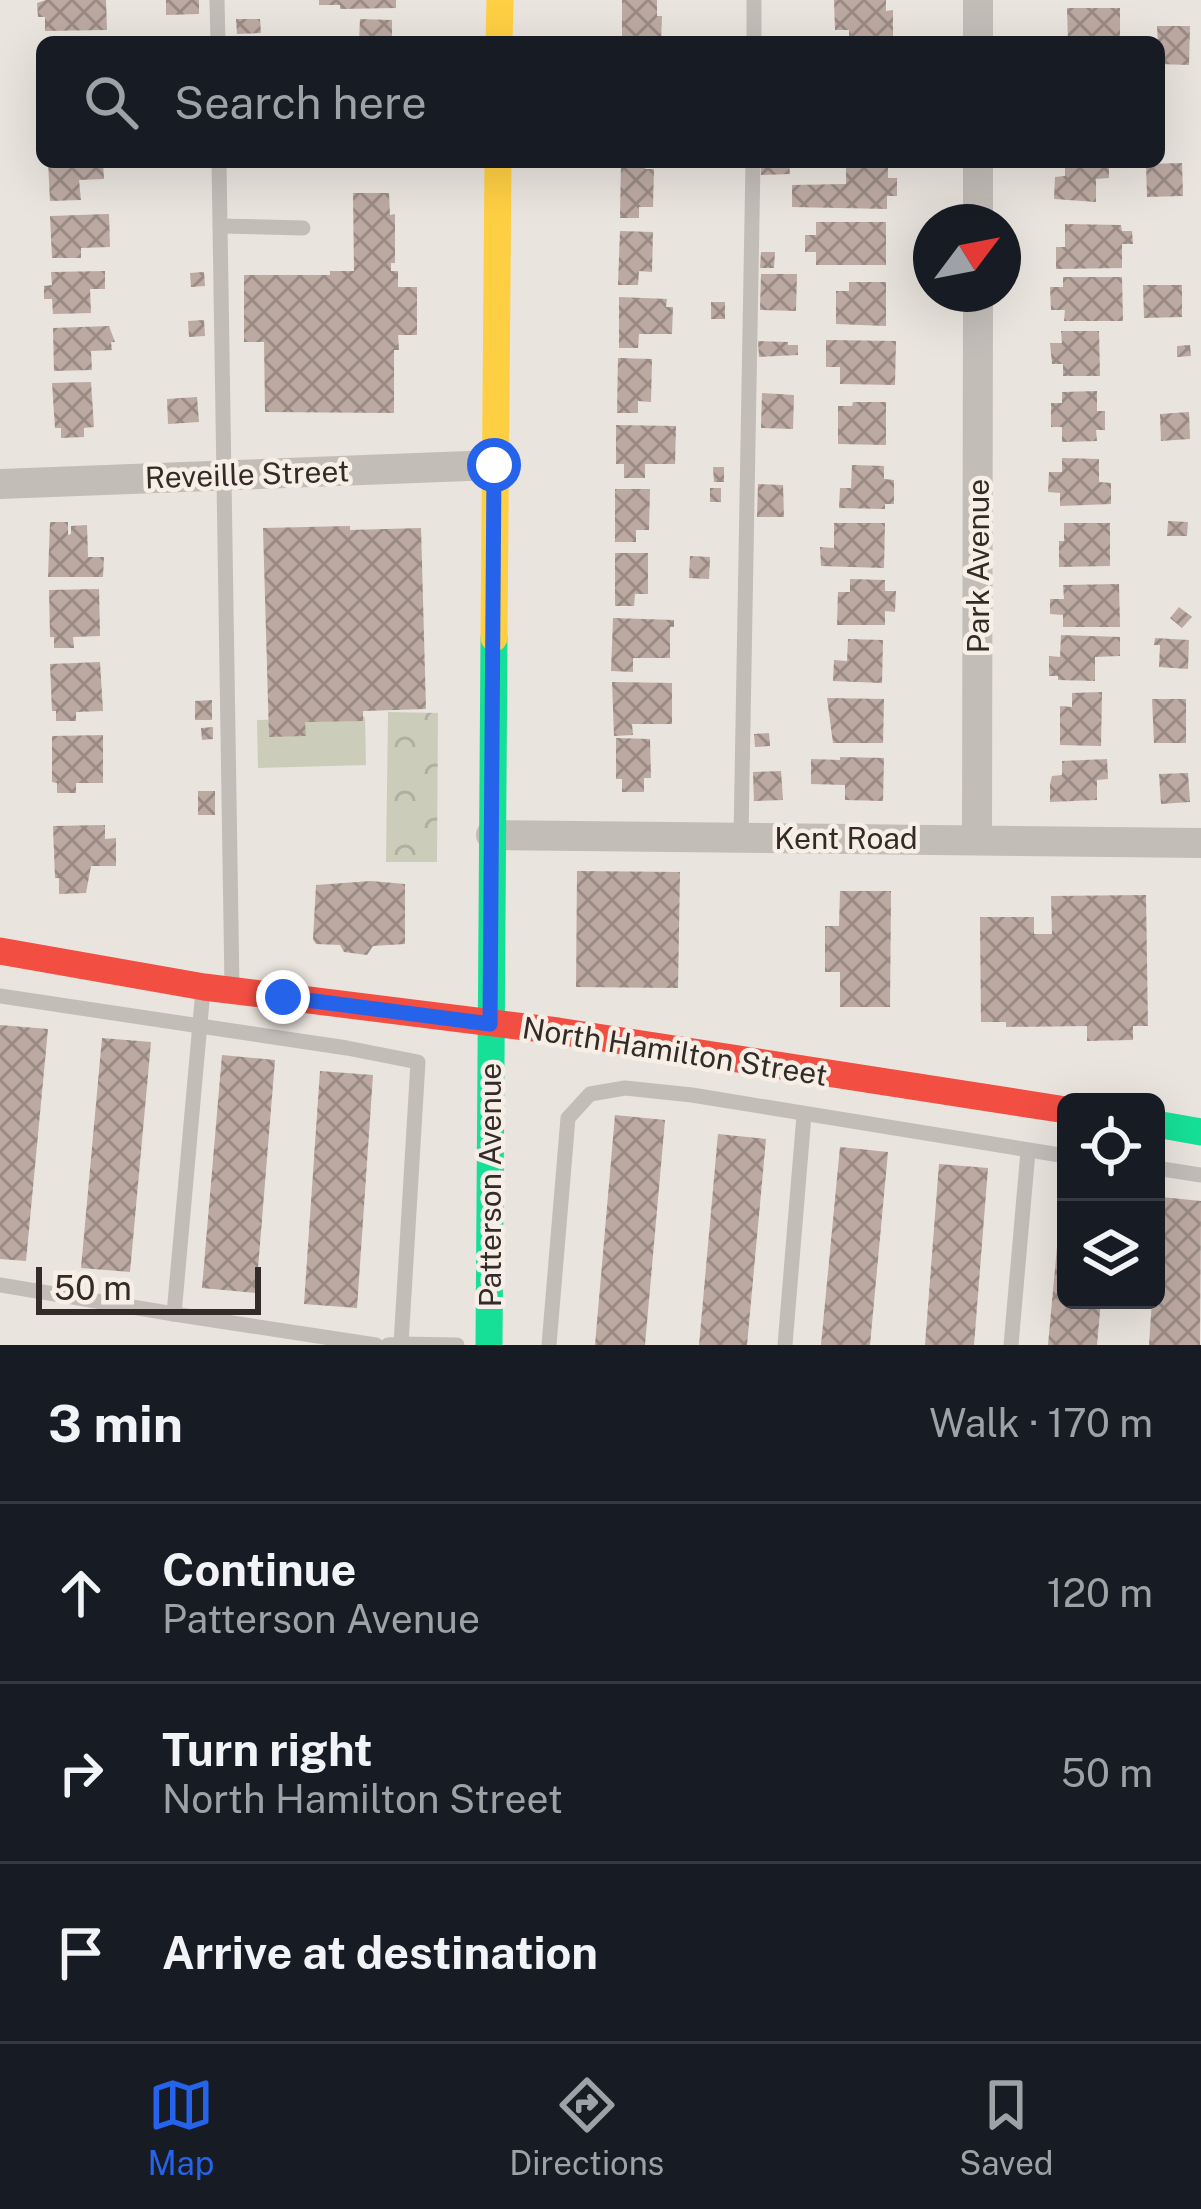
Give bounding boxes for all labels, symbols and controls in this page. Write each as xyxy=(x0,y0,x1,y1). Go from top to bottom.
search box xyxy=(36,36,1165,168)
icon: search xyxy=(78,69,144,135)
text: Search here xyxy=(174,76,427,129)
north arrow xyxy=(913,204,1021,312)
route start xyxy=(467,438,521,492)
street label: Reveille Street xyxy=(144,452,350,496)
street label: Park Avenue xyxy=(960,479,996,653)
street label: Kent Road xyxy=(774,820,918,856)
route end xyxy=(256,970,310,1024)
street label: North Hamilton Street xyxy=(520,1009,830,1093)
street label: Patterson Avenue xyxy=(472,1063,508,1307)
map controls xyxy=(1057,1093,1165,1309)
button: locate xyxy=(1057,1093,1165,1201)
button: layers xyxy=(1057,1201,1165,1309)
scale bar xyxy=(36,1261,261,1314)
text: 50 m xyxy=(54,1269,132,1307)
text: 3 min xyxy=(48,1394,183,1453)
text: Walk · 170 m xyxy=(929,1400,1153,1446)
text: Continue xyxy=(162,1543,356,1596)
icon: ahead xyxy=(48,1560,114,1626)
text: 120 m xyxy=(1047,1570,1153,1616)
text: Patterson Avenue xyxy=(162,1596,480,1642)
text: Turn right xyxy=(162,1723,373,1776)
icon: right xyxy=(48,1740,114,1806)
text: 50 m xyxy=(1061,1750,1153,1796)
text: North Hamilton Street xyxy=(162,1776,563,1822)
icon: arrive xyxy=(48,1920,114,1986)
text: Arrive at destination xyxy=(162,1926,598,1979)
tab: Map xyxy=(147,2072,214,2182)
tab: Directions xyxy=(509,2072,664,2182)
tab: Saved xyxy=(959,2072,1054,2182)

